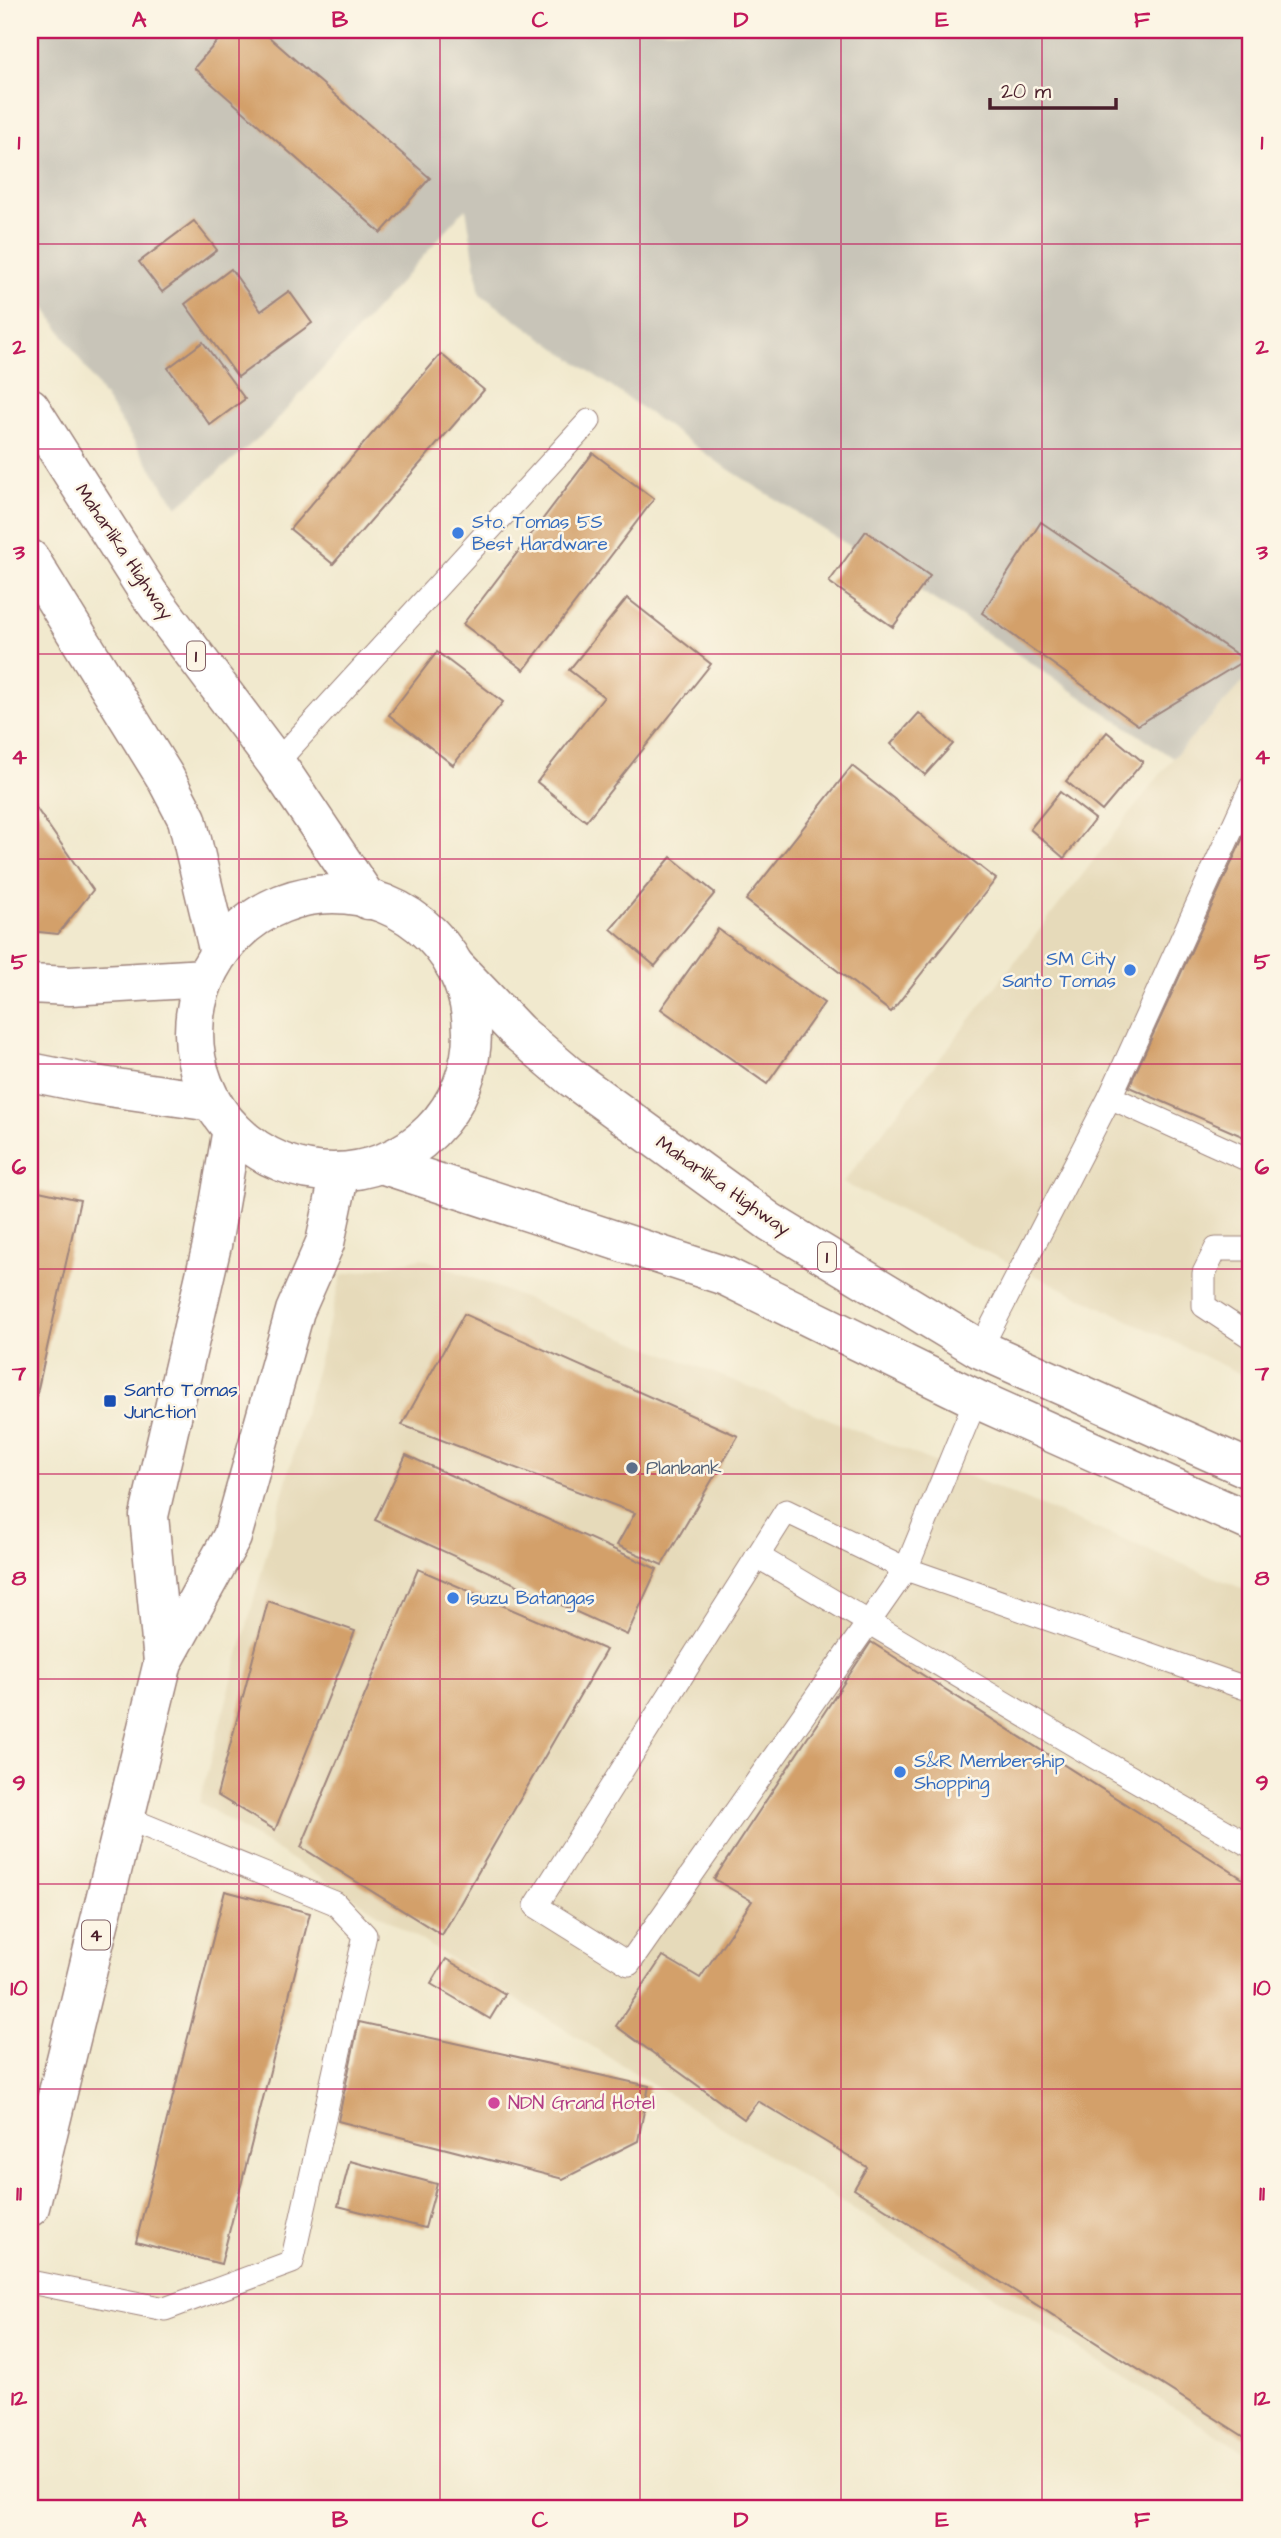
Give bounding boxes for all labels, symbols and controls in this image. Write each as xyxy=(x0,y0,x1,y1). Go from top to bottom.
text: A xyxy=(132,4,147,36)
text: B xyxy=(332,4,349,36)
text: C xyxy=(532,4,549,36)
text: D xyxy=(734,4,749,36)
text: E xyxy=(935,4,949,36)
text: F xyxy=(1134,4,1151,36)
scale bar xyxy=(990,66,1116,110)
text: 20 m xyxy=(1001,77,1052,106)
text: 1 xyxy=(18,126,21,158)
text: 1 xyxy=(1261,126,1264,158)
text: 2 xyxy=(11,331,26,363)
text: 2 xyxy=(1254,331,1269,363)
street label: Maharlika Highway xyxy=(68,479,180,626)
place label: Sto. Tomas 5S Best Hardware xyxy=(472,509,608,558)
marker: Sto. Tomas 5S Best Hardware xyxy=(450,525,466,541)
text: 3 xyxy=(12,536,25,568)
text: 3 xyxy=(1255,536,1268,568)
road number: 1 xyxy=(187,642,205,670)
text: 4 xyxy=(11,741,27,773)
text: 4 xyxy=(1254,741,1270,773)
text: 5 xyxy=(11,946,28,978)
place label: SM City Santo Tomas xyxy=(1002,946,1117,995)
text: 5 xyxy=(1254,946,1271,978)
marker: SM City Santo Tomas xyxy=(1122,962,1138,978)
street label: Maharlika Highway xyxy=(650,1129,796,1244)
text: 6 xyxy=(12,1151,27,1183)
text: 6 xyxy=(1255,1151,1270,1183)
road number: 1 xyxy=(818,1242,836,1272)
text: 7 xyxy=(11,1357,27,1389)
text: 7 xyxy=(1254,1357,1270,1389)
place label: Santo Tomas Junction xyxy=(124,1377,238,1426)
marker: Santo Tomas Junction xyxy=(102,1393,118,1409)
place label: Planbank xyxy=(646,1455,722,1482)
marker: Planbank xyxy=(624,1460,640,1476)
text: 8 xyxy=(12,1562,27,1594)
text: 8 xyxy=(1255,1562,1270,1594)
place label: Isuzu Batangas xyxy=(467,1585,595,1613)
marker: Isuzu Batangas xyxy=(445,1590,461,1606)
place label: S&R Membership Shopping xyxy=(914,1748,1065,1798)
marker: S&R Membership Shopping xyxy=(892,1764,908,1780)
text: 9 xyxy=(12,1767,26,1799)
text: 9 xyxy=(1255,1767,1269,1799)
road number: 4 xyxy=(82,1921,110,1950)
text: 10 xyxy=(10,1972,28,2004)
text: 10 xyxy=(1253,1972,1271,2004)
place label: NDN Grand Hotel xyxy=(508,2090,655,2117)
marker: NDN Grand Hotel xyxy=(486,2095,502,2111)
text: 11 xyxy=(16,2177,22,2209)
text: 11 xyxy=(1259,2177,1265,2209)
text: 12 xyxy=(11,2382,28,2414)
text: 12 xyxy=(1254,2382,1271,2414)
text: A xyxy=(132,2504,147,2536)
text: B xyxy=(332,2504,349,2536)
text: C xyxy=(532,2504,549,2536)
text: D xyxy=(734,2504,749,2536)
text: E xyxy=(935,2504,949,2536)
text: F xyxy=(1134,2504,1151,2536)

